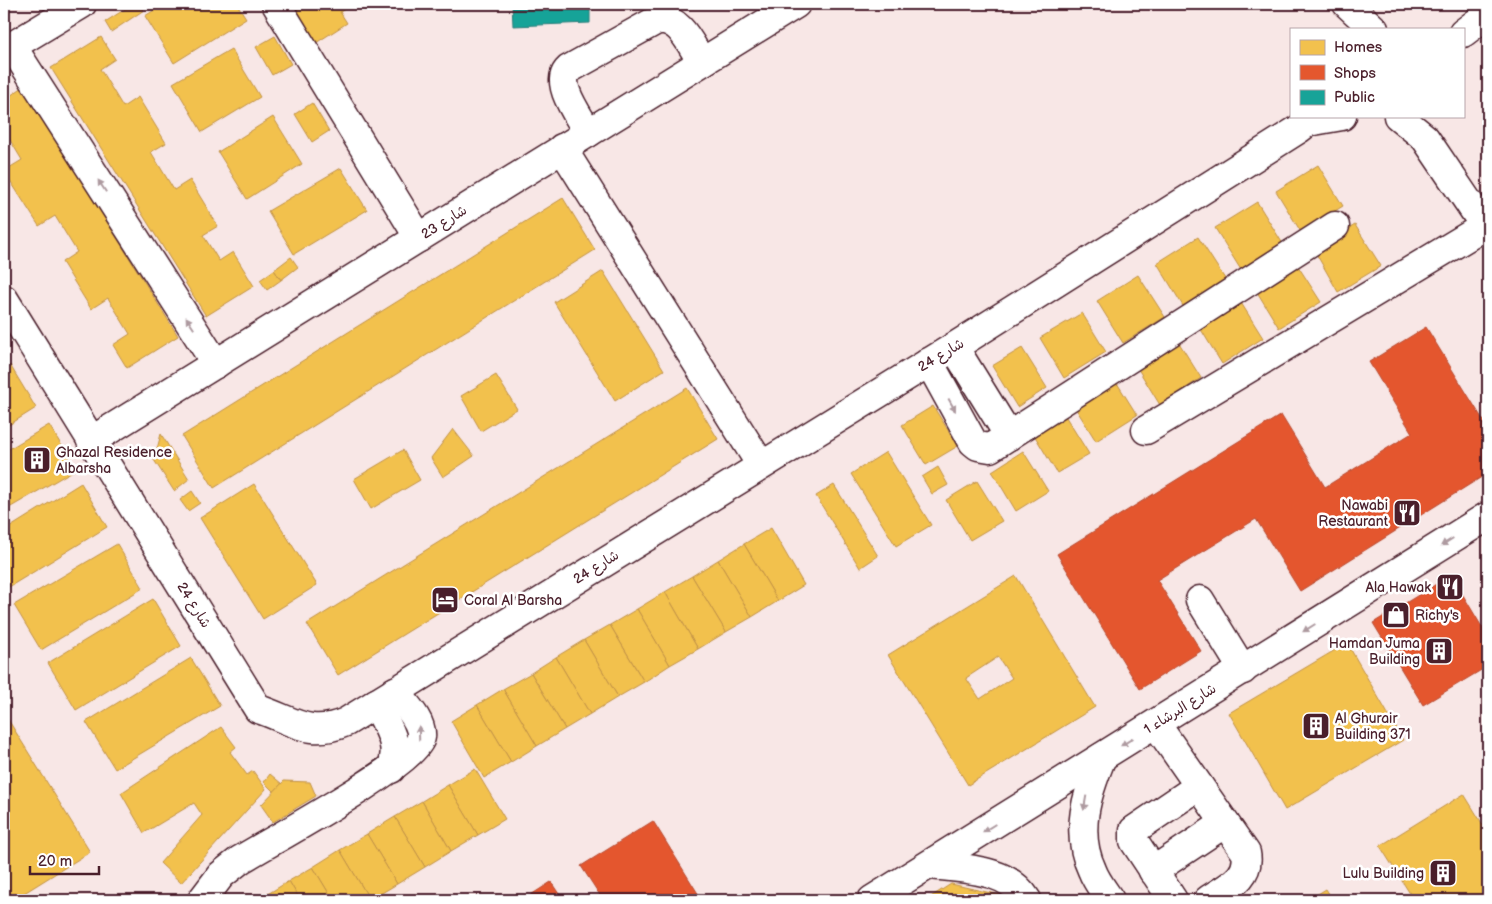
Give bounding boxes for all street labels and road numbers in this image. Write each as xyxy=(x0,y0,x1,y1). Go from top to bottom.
street label: شارع 23 xyxy=(418,201,471,243)
street label: شارع 24 xyxy=(915,335,968,376)
street label: شارع 24 xyxy=(570,546,623,588)
street label: شارع 24 xyxy=(173,579,215,632)
street label: شارع البرشاء 1 xyxy=(1141,680,1220,739)

